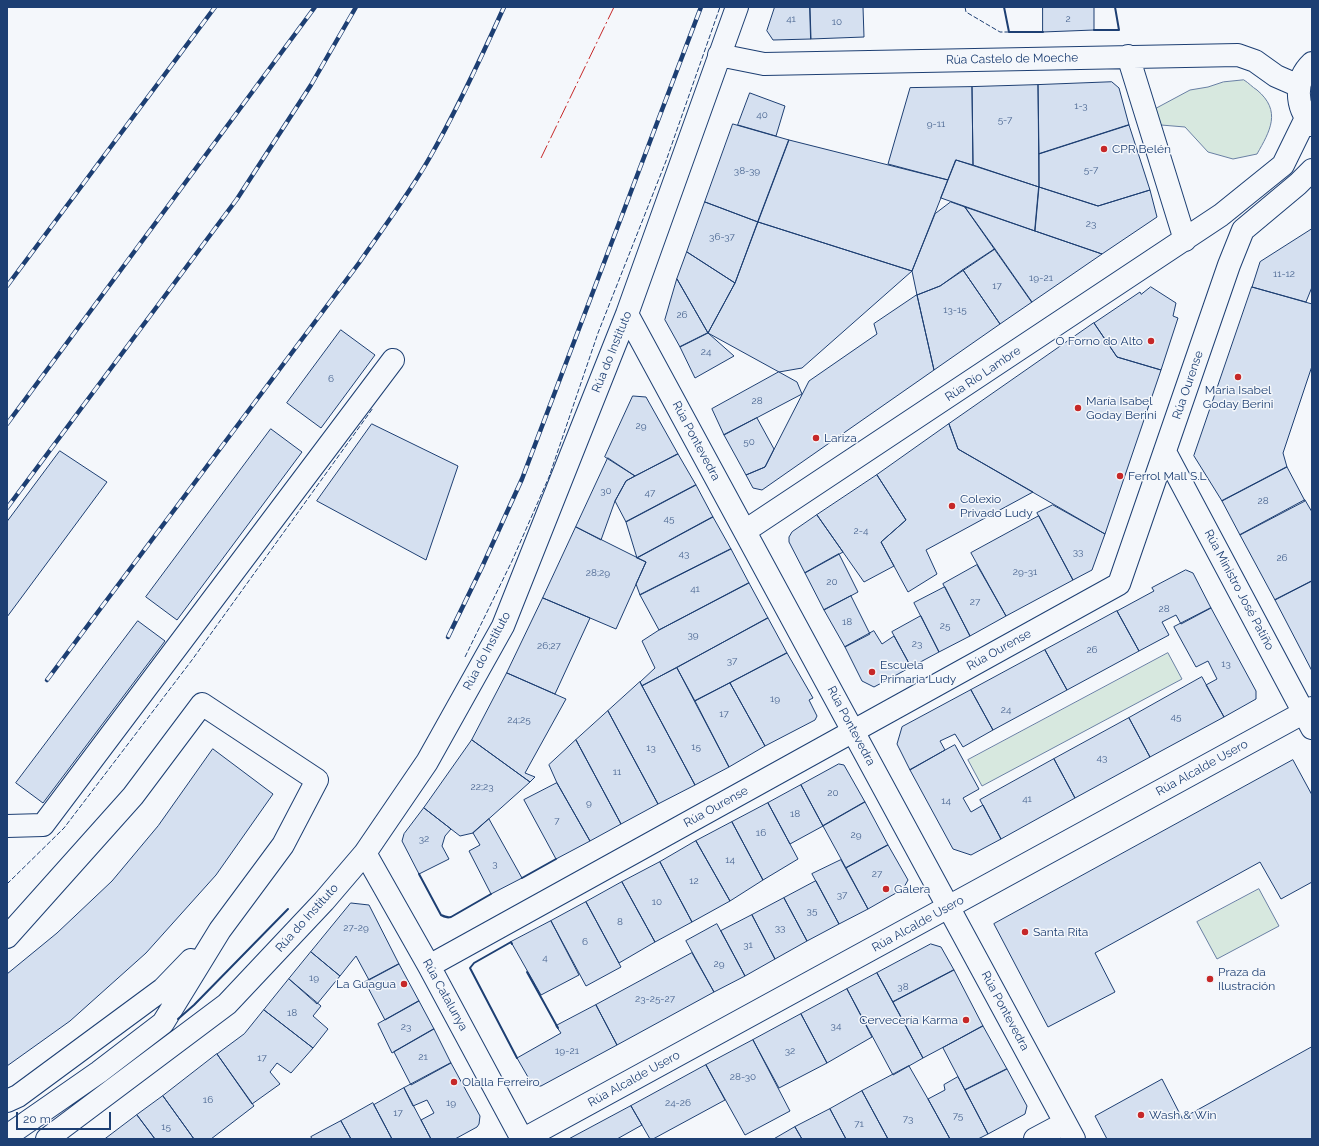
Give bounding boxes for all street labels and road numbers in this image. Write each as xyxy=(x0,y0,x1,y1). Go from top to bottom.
street label: Rúa Castelo de Moeche xyxy=(946,51,1078,67)
street label: Rúa do Instituto xyxy=(589,309,635,395)
street label: Rúa Río Lambre xyxy=(942,343,1024,405)
street label: Rúa Ourense xyxy=(1170,349,1206,421)
street label: Rúa Pontevedra xyxy=(669,399,723,483)
street label: Rúa Ministro José Patiño xyxy=(1201,527,1277,653)
street label: Rúa do Instituto xyxy=(460,609,514,693)
street label: Rúa Ourense xyxy=(964,626,1034,674)
street label: Rúa Pontevedra xyxy=(824,684,878,768)
street label: Rúa Alcalde Usero xyxy=(1154,737,1250,799)
street label: Rúa Ourense xyxy=(681,783,751,831)
street label: Rúa do Instituto xyxy=(273,881,341,955)
street label: Rúa Alcalde Usero xyxy=(870,893,966,955)
street label: Rúa Catalunya xyxy=(419,957,471,1033)
street label: Rúa Pontevedra xyxy=(978,969,1032,1053)
street label: Rúa Alcalde Usero xyxy=(586,1048,682,1110)

